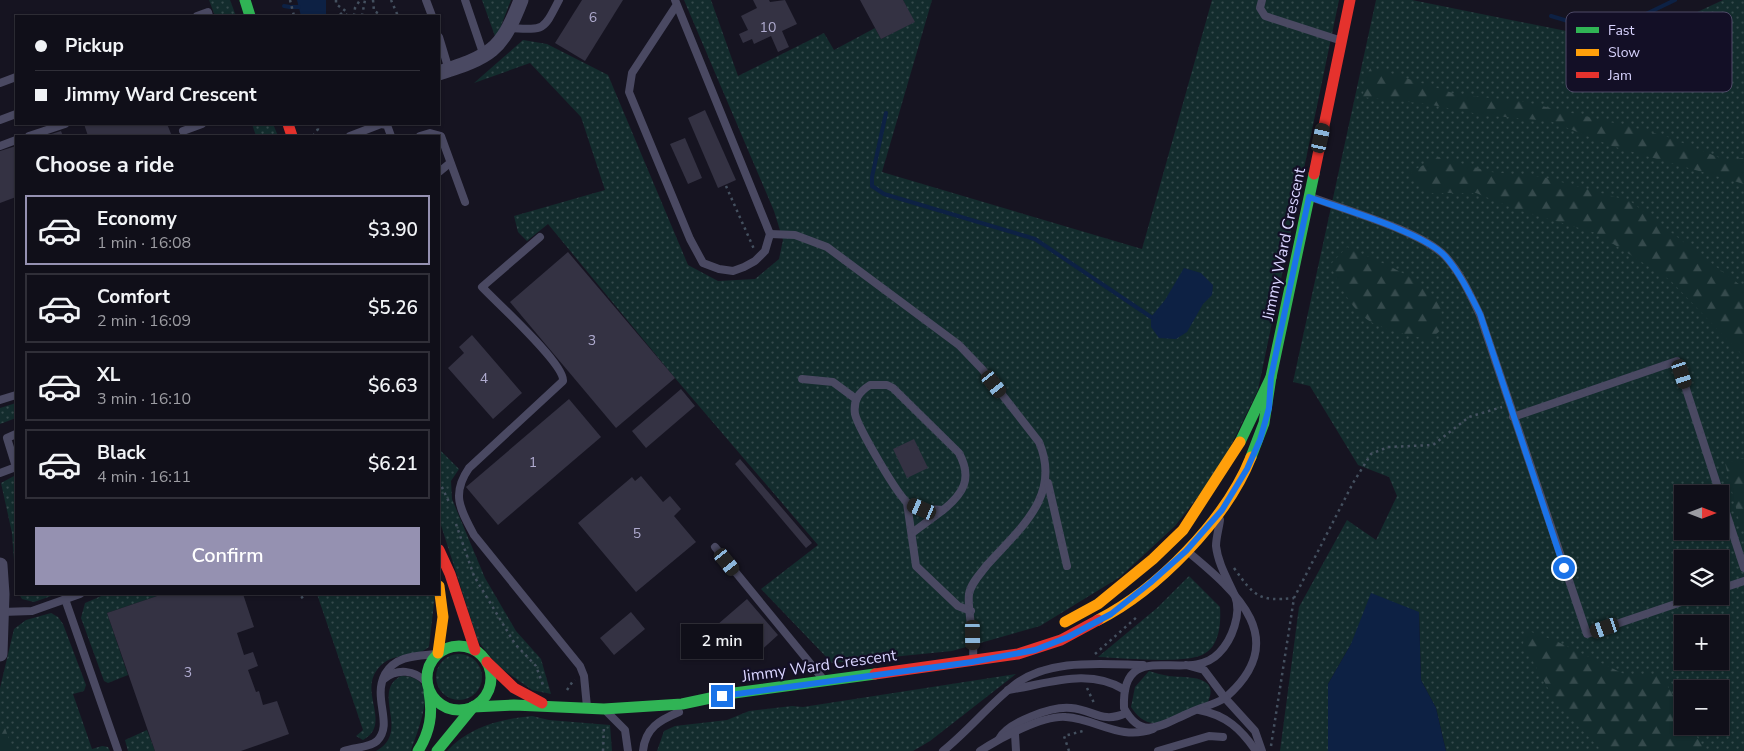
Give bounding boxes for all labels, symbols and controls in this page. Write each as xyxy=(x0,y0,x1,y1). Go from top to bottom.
house number: 6 xyxy=(589,8,597,27)
legend xyxy=(1566,12,1732,92)
house number: 10 xyxy=(760,18,776,37)
text: Fast xyxy=(1608,21,1634,40)
text: Pickup xyxy=(65,33,124,59)
text: Slow xyxy=(1608,43,1640,62)
text: Jam xyxy=(1607,66,1632,85)
text: Jimmy Ward Crescent xyxy=(65,82,256,108)
car xyxy=(1310,122,1331,154)
text: Choose a ride xyxy=(35,150,174,180)
street label: Jimmy Ward Crescent xyxy=(1257,165,1311,324)
text: Economy xyxy=(97,206,177,232)
icon: car xyxy=(37,208,82,253)
text: $3.90 xyxy=(368,217,418,243)
text: 1 min · 16:08 xyxy=(97,232,191,254)
text: Comfort xyxy=(97,284,170,310)
icon: car xyxy=(37,286,82,331)
text: $5.26 xyxy=(368,295,418,321)
text: 2 min · 16:09 xyxy=(97,310,191,332)
house number: 3 xyxy=(588,331,596,350)
car xyxy=(1670,357,1693,391)
text: XL xyxy=(97,362,120,388)
icon: car xyxy=(37,364,82,409)
car xyxy=(978,368,1009,400)
house number: 4 xyxy=(480,369,488,388)
text: $6.63 xyxy=(368,373,418,399)
text: 3 min · 16:10 xyxy=(97,388,191,410)
text: Black xyxy=(97,440,146,466)
icon: car xyxy=(37,442,82,487)
text: $6.21 xyxy=(368,451,418,477)
house number: 1 xyxy=(529,453,537,472)
text: 4 min · 16:11 xyxy=(97,466,191,488)
north arrow xyxy=(1674,485,1729,540)
map controls xyxy=(1674,485,1729,735)
car xyxy=(905,496,938,522)
house number: 5 xyxy=(633,524,641,543)
button: Confirm xyxy=(35,527,420,585)
car xyxy=(711,546,742,578)
button: layers xyxy=(1674,550,1729,605)
route start xyxy=(1553,557,1575,579)
button: + xyxy=(1674,615,1729,670)
car xyxy=(1588,616,1621,640)
car xyxy=(965,620,980,650)
callout: 2 min xyxy=(681,624,763,658)
text: 2 min xyxy=(702,630,742,652)
street label: Jimmy Ward Crescent xyxy=(739,644,898,688)
house number: 3 xyxy=(184,663,192,682)
button: − xyxy=(1674,680,1729,735)
route end xyxy=(711,685,733,707)

